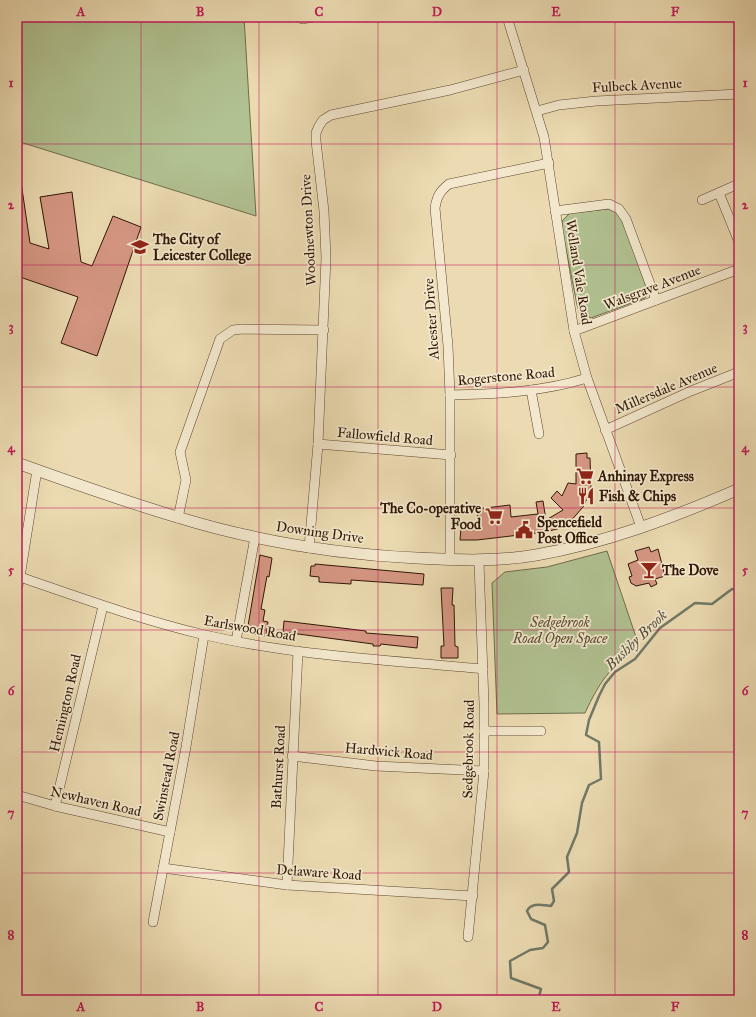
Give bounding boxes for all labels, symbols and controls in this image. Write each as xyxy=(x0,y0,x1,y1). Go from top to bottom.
text: A xyxy=(76,4,86,20)
text: B xyxy=(196,4,205,20)
text: C xyxy=(315,4,324,20)
text: D xyxy=(432,4,442,20)
text: E xyxy=(551,4,561,20)
text: F xyxy=(671,4,680,20)
text: 1 xyxy=(8,75,14,91)
street label: Fulbeck Avenue xyxy=(591,75,683,96)
text: 1 xyxy=(742,75,748,91)
street label: Woodnewton Drive xyxy=(297,174,320,286)
text: 2 xyxy=(8,197,15,213)
text: 2 xyxy=(742,197,749,213)
street label: Welland Vale Road xyxy=(562,218,595,326)
place label: The City of Leicester College xyxy=(152,231,251,265)
school or university icon: The City of Leicester College xyxy=(130,237,150,257)
street label: Walsgrave Avenue xyxy=(601,261,703,314)
street label: Alcester Drive xyxy=(420,278,443,361)
text: 3 xyxy=(8,319,14,335)
text: 3 xyxy=(742,319,748,335)
street label: Millersdale Avenue xyxy=(612,359,720,418)
street label: Rogerstone Road xyxy=(456,364,556,389)
street label: Fallowfield Road xyxy=(336,424,434,449)
text: 4 xyxy=(7,440,15,456)
text: 4 xyxy=(741,440,749,456)
supermarket icon: Anhinay Express xyxy=(575,466,595,486)
place label: Anhinay Express xyxy=(597,468,694,486)
restaurant icon: Fish & Chips xyxy=(576,486,596,506)
place label: Fish & Chips xyxy=(599,488,676,506)
place label: The Co-operative Food xyxy=(379,500,482,533)
supermarket icon: The Co-operative Food xyxy=(484,506,504,526)
place label: Spencefield Post Office xyxy=(537,514,603,547)
street label: Downing Drive xyxy=(275,518,365,547)
public building icon: Spencefield Post Office xyxy=(514,520,534,540)
bar icon: The Dove xyxy=(639,560,659,580)
text: 5 xyxy=(8,562,15,578)
place label: The Dove xyxy=(661,562,719,579)
text: 5 xyxy=(742,562,749,578)
water label: Bushby Brook xyxy=(601,606,671,675)
street label: Earlswood Road xyxy=(202,612,297,645)
park label: Sedgebrook Road Open Space xyxy=(512,614,608,648)
street label: Hemington Road xyxy=(46,652,85,754)
text: 6 xyxy=(8,683,16,699)
text: 6 xyxy=(742,683,750,699)
street label: Sedgebrook Road xyxy=(459,699,478,799)
street label: Bathurst Road xyxy=(268,725,289,809)
street label: Swinstead Road xyxy=(150,730,183,822)
street label: Hardwick Road xyxy=(344,739,434,764)
street label: Newhaven Road xyxy=(49,783,143,820)
text: 7 xyxy=(8,805,15,821)
text: 7 xyxy=(742,805,749,821)
street label: Delaware Road xyxy=(276,861,362,884)
text: 8 xyxy=(8,927,15,943)
text: 8 xyxy=(742,927,749,943)
text: A xyxy=(76,999,86,1015)
text: B xyxy=(196,999,205,1015)
text: C xyxy=(315,999,324,1015)
text: D xyxy=(432,999,442,1015)
text: E xyxy=(551,999,561,1015)
text: F xyxy=(671,999,680,1015)

